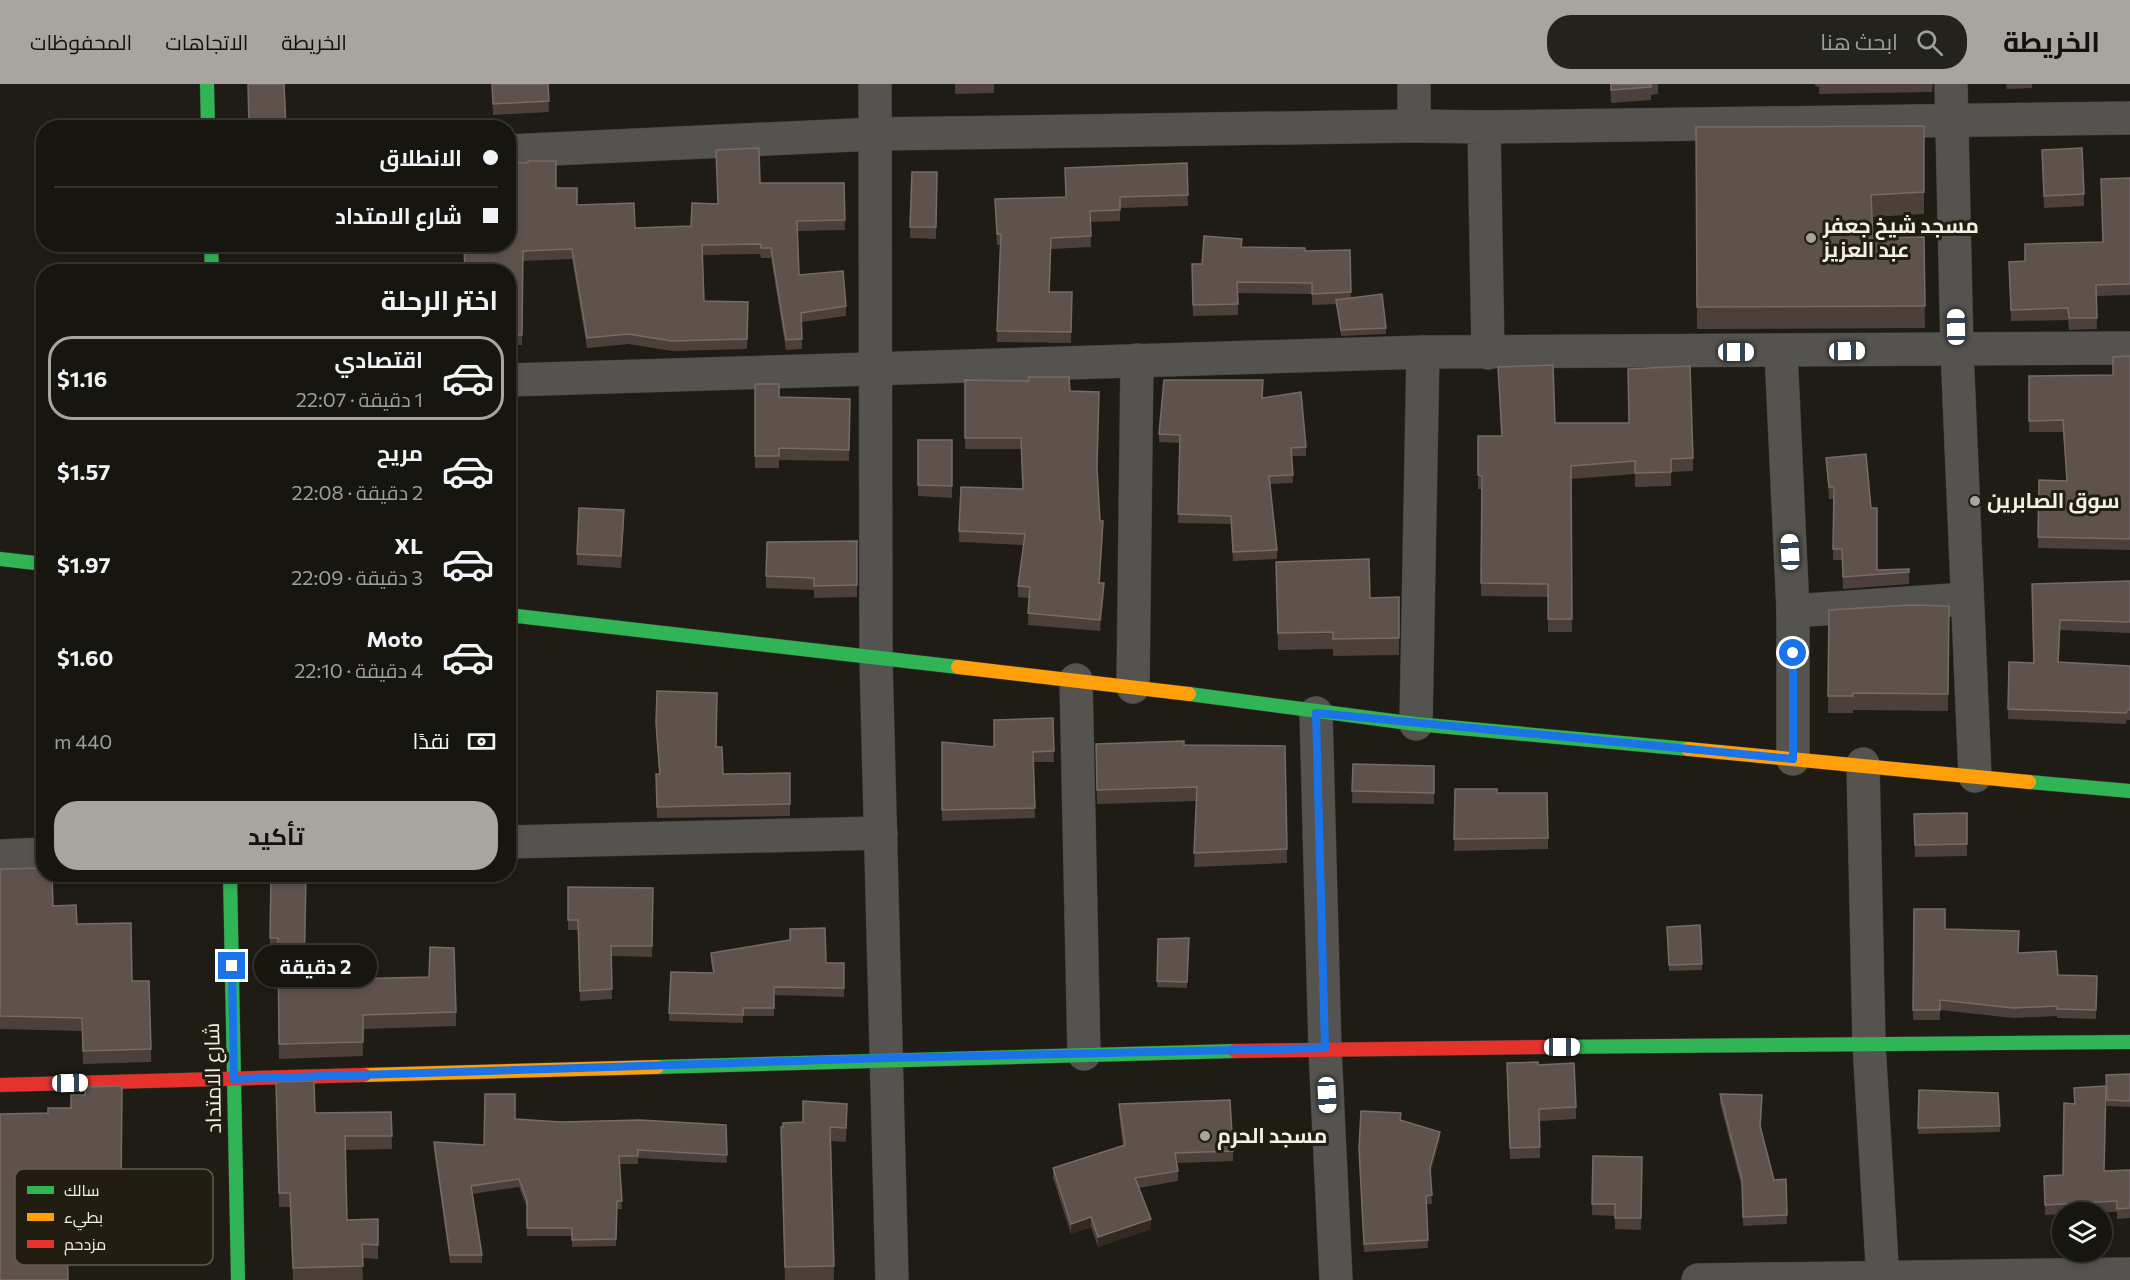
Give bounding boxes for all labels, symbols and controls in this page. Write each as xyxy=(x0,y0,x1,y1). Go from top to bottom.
search box xyxy=(1547,15,1967,69)
text: الخريطة xyxy=(2003,24,2100,58)
icon: search xyxy=(1913,26,1946,59)
text: ابحث هنا xyxy=(1820,28,1898,55)
text: المحفوظات xyxy=(30,29,132,54)
text: الاتجاهات xyxy=(165,29,248,54)
text: الخريطة xyxy=(281,29,347,54)
text: الانطلاق xyxy=(379,144,462,171)
text: شارع الامتداد xyxy=(335,202,462,229)
place label: مسجد شيخ جعفر عبد العزيز xyxy=(1822,212,1979,262)
marker: مسجد شيخ جعفر عبد العزيز xyxy=(1804,231,1818,245)
text: اختر الرحلة xyxy=(381,283,498,316)
car xyxy=(1947,309,1965,345)
car xyxy=(1829,342,1865,360)
car xyxy=(1718,343,1754,361)
text: اقتصادي xyxy=(334,346,423,373)
icon: car xyxy=(441,351,495,405)
text: $1.16 xyxy=(57,365,107,392)
text: 1 دقيقة · 22:07 xyxy=(296,387,423,411)
text: مريح xyxy=(377,439,423,466)
icon: car xyxy=(441,444,495,498)
text: $1.57 xyxy=(57,458,110,485)
text: 2 دقيقة · 22:08 xyxy=(292,480,423,504)
place label: سوق الصابرين xyxy=(1987,487,2120,514)
marker: سوق الصابرين xyxy=(1968,494,1982,508)
text: XL xyxy=(395,532,423,559)
car xyxy=(1780,534,1800,570)
icon: car xyxy=(441,537,495,591)
text: $1.97 xyxy=(57,551,111,578)
text: 3 دقيقة · 22:09 xyxy=(291,565,423,589)
text: Moto xyxy=(367,625,423,652)
icon: car xyxy=(441,630,495,684)
route start xyxy=(1779,639,1806,666)
text: $1.60 xyxy=(57,644,113,671)
text: 4 دقيقة · 22:10 xyxy=(294,658,423,682)
icon: cash xyxy=(465,725,498,758)
text: نقدًا xyxy=(412,727,450,754)
text: 440 m xyxy=(54,729,112,753)
button: تأكيد xyxy=(54,801,498,870)
callout: 2 دقيقة xyxy=(253,945,376,987)
route end xyxy=(218,952,245,979)
text: 2 دقيقة xyxy=(280,954,351,978)
street label: شارع الامتداد xyxy=(198,1022,228,1134)
car xyxy=(1544,1038,1580,1056)
car xyxy=(52,1074,88,1092)
car xyxy=(1317,1077,1337,1113)
place label: مسجد الحرم xyxy=(1217,1122,1327,1150)
marker: مسجد الحرم xyxy=(1198,1129,1212,1143)
legend xyxy=(15,1169,213,1265)
text: سالك xyxy=(64,1180,99,1199)
map controls xyxy=(2052,1202,2112,1262)
button: layers xyxy=(2052,1202,2112,1262)
text: بطيء xyxy=(64,1207,103,1231)
text: مزدحم xyxy=(64,1234,106,1256)

